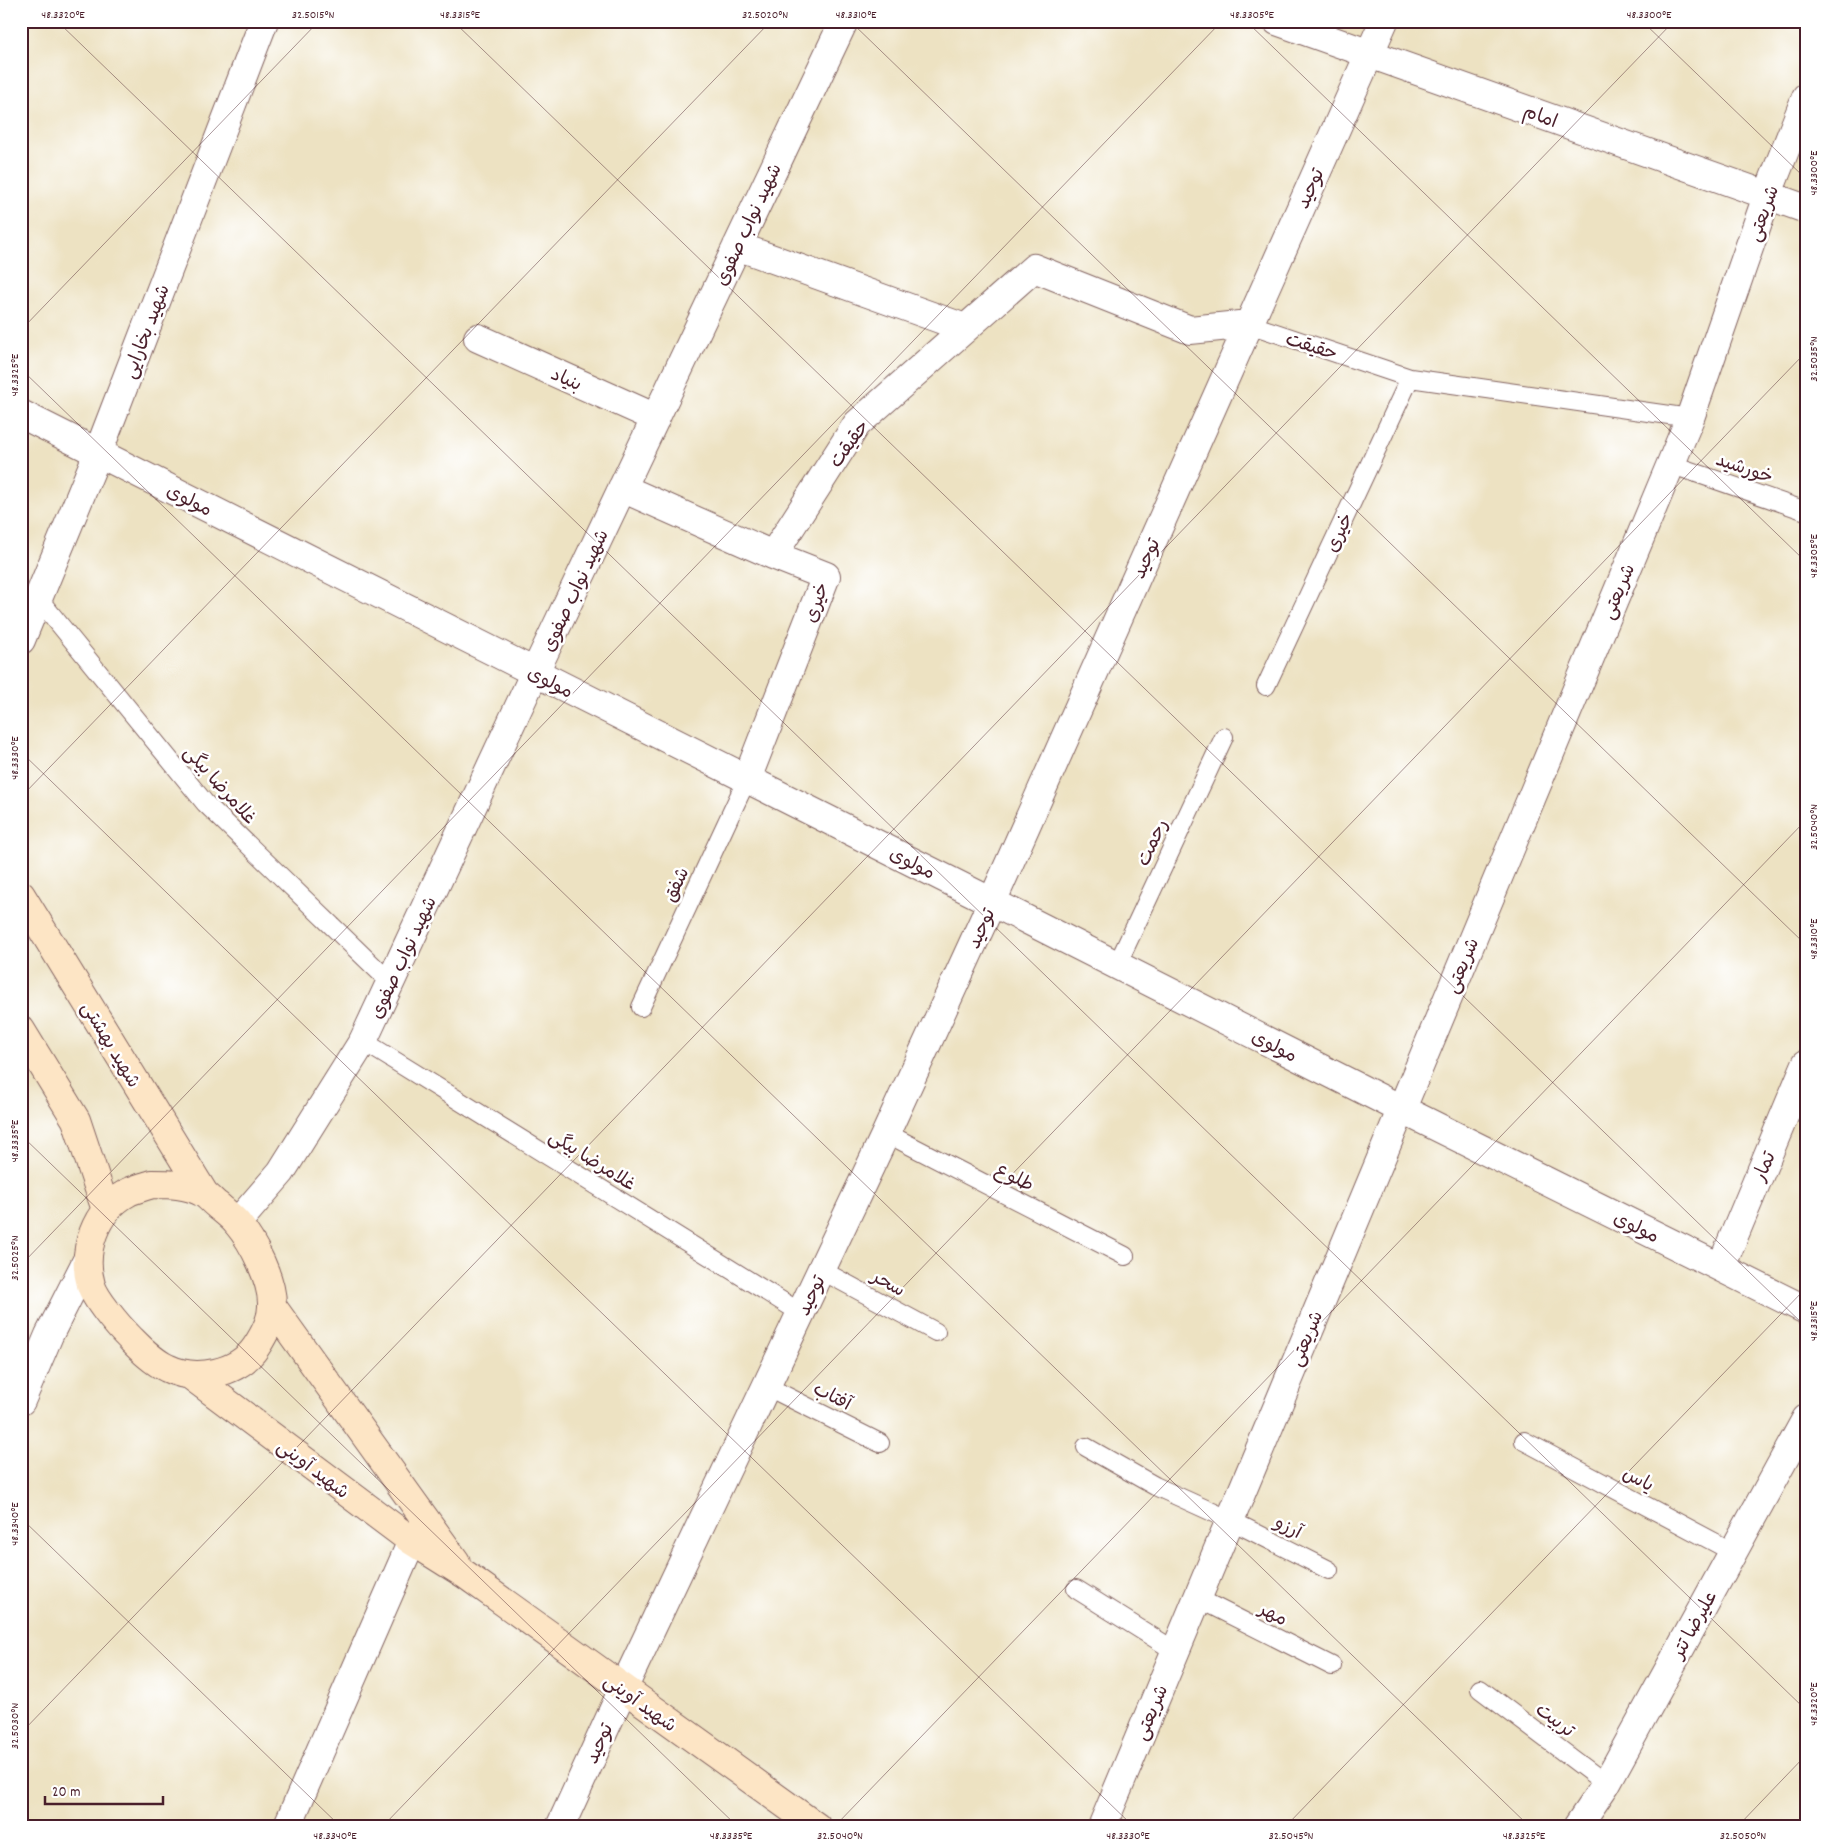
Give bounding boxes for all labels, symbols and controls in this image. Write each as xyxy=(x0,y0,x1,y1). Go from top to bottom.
text: 48.3320°E xyxy=(41,7,85,24)
text: 32.5015°N xyxy=(292,7,334,24)
text: 48.3315°E xyxy=(440,7,481,24)
text: 32.5020°N xyxy=(742,7,788,24)
text: 48.3310°E xyxy=(836,7,877,24)
text: 48.3305°E xyxy=(1230,7,1274,24)
text: 48.3300°E xyxy=(1627,7,1672,24)
street label: امام xyxy=(1519,100,1561,137)
text: 48.3300°E xyxy=(1806,150,1823,195)
street label: شهید نواب صفوی xyxy=(710,160,790,291)
street label: توحید xyxy=(1291,164,1333,214)
street label: شریعتی xyxy=(1743,182,1788,246)
street label: شهید بخارایی xyxy=(118,281,179,383)
street label: حقیقت xyxy=(1281,327,1340,369)
text: 32.5035°N xyxy=(1806,336,1823,382)
text: 48.3325°E xyxy=(7,353,24,396)
street label: بنیاد xyxy=(546,362,585,400)
street label: حقیقت xyxy=(824,416,877,475)
street label: خورشید xyxy=(1712,448,1776,493)
street label: مولوی xyxy=(161,479,216,525)
street label: خیری xyxy=(1320,509,1362,558)
street label: شهید نواب صفوی xyxy=(537,526,617,657)
street label: توحید xyxy=(1127,534,1169,584)
text: 48.3305°E xyxy=(1806,534,1823,578)
street label: شریعتی xyxy=(1596,560,1644,624)
street label: خیری xyxy=(799,579,838,627)
street label: مولوی xyxy=(522,661,577,707)
text: 48.3330°E xyxy=(7,736,24,780)
street label: غلامرضا بیگی xyxy=(176,741,261,832)
text: 32.5040°N xyxy=(1806,804,1823,850)
street label: رحمت xyxy=(1132,816,1177,871)
street label: مولوی xyxy=(884,842,939,888)
street label: شفق xyxy=(658,863,698,908)
street label: شهید نواب صفوی xyxy=(365,893,445,1024)
street label: توحید xyxy=(962,904,1004,954)
text: 48.3310°E xyxy=(1806,918,1823,959)
street label: شریعتی xyxy=(1440,934,1488,998)
street label: شهید بهشتی xyxy=(73,998,145,1094)
street label: مولوی xyxy=(1246,1025,1301,1071)
text: 48.3335°E xyxy=(7,1119,24,1162)
street label: غلامرضا بیگی xyxy=(542,1125,640,1199)
street label: تمار xyxy=(1747,1148,1785,1188)
street label: طلوع xyxy=(989,1158,1038,1200)
street label: مولوی xyxy=(1608,1206,1663,1252)
text: 32.5025°N xyxy=(7,1235,24,1281)
street label: سحر xyxy=(864,1264,909,1305)
street label: توحید xyxy=(792,1271,834,1321)
text: 48.3315°E xyxy=(1806,1300,1823,1341)
street label: شریعتی xyxy=(1284,1307,1332,1371)
street label: آفتاب xyxy=(807,1377,857,1420)
street label: شهید آوینی xyxy=(270,1435,354,1507)
street label: یاس xyxy=(1617,1462,1658,1501)
text: 48.3340°E xyxy=(7,1502,24,1546)
street label: آرزو xyxy=(1267,1510,1307,1548)
street label: علیرضا تتر xyxy=(1665,1587,1726,1666)
street label: مهر xyxy=(1252,1597,1291,1635)
street label: شهید آوینی xyxy=(597,1669,681,1741)
street label: شریعتی xyxy=(1129,1681,1177,1745)
text: 48.3320°E xyxy=(1806,1682,1823,1726)
street label: تربیت xyxy=(1529,1698,1580,1746)
text: 32.5030°N xyxy=(7,1703,24,1749)
street label: توحید xyxy=(580,1719,622,1769)
scale bar xyxy=(45,1773,162,1805)
text: 20 m xyxy=(52,1782,80,1804)
text: 48.3340°E xyxy=(313,1828,357,1845)
text: 48.3335°E xyxy=(710,1828,753,1845)
text: 32.5040°N xyxy=(817,1828,863,1845)
text: 48.3330°E xyxy=(1106,1828,1150,1845)
text: 32.5045°N xyxy=(1269,1828,1314,1845)
text: 48.3325°E xyxy=(1503,1828,1546,1845)
text: 32.5050°N xyxy=(1720,1828,1766,1845)

